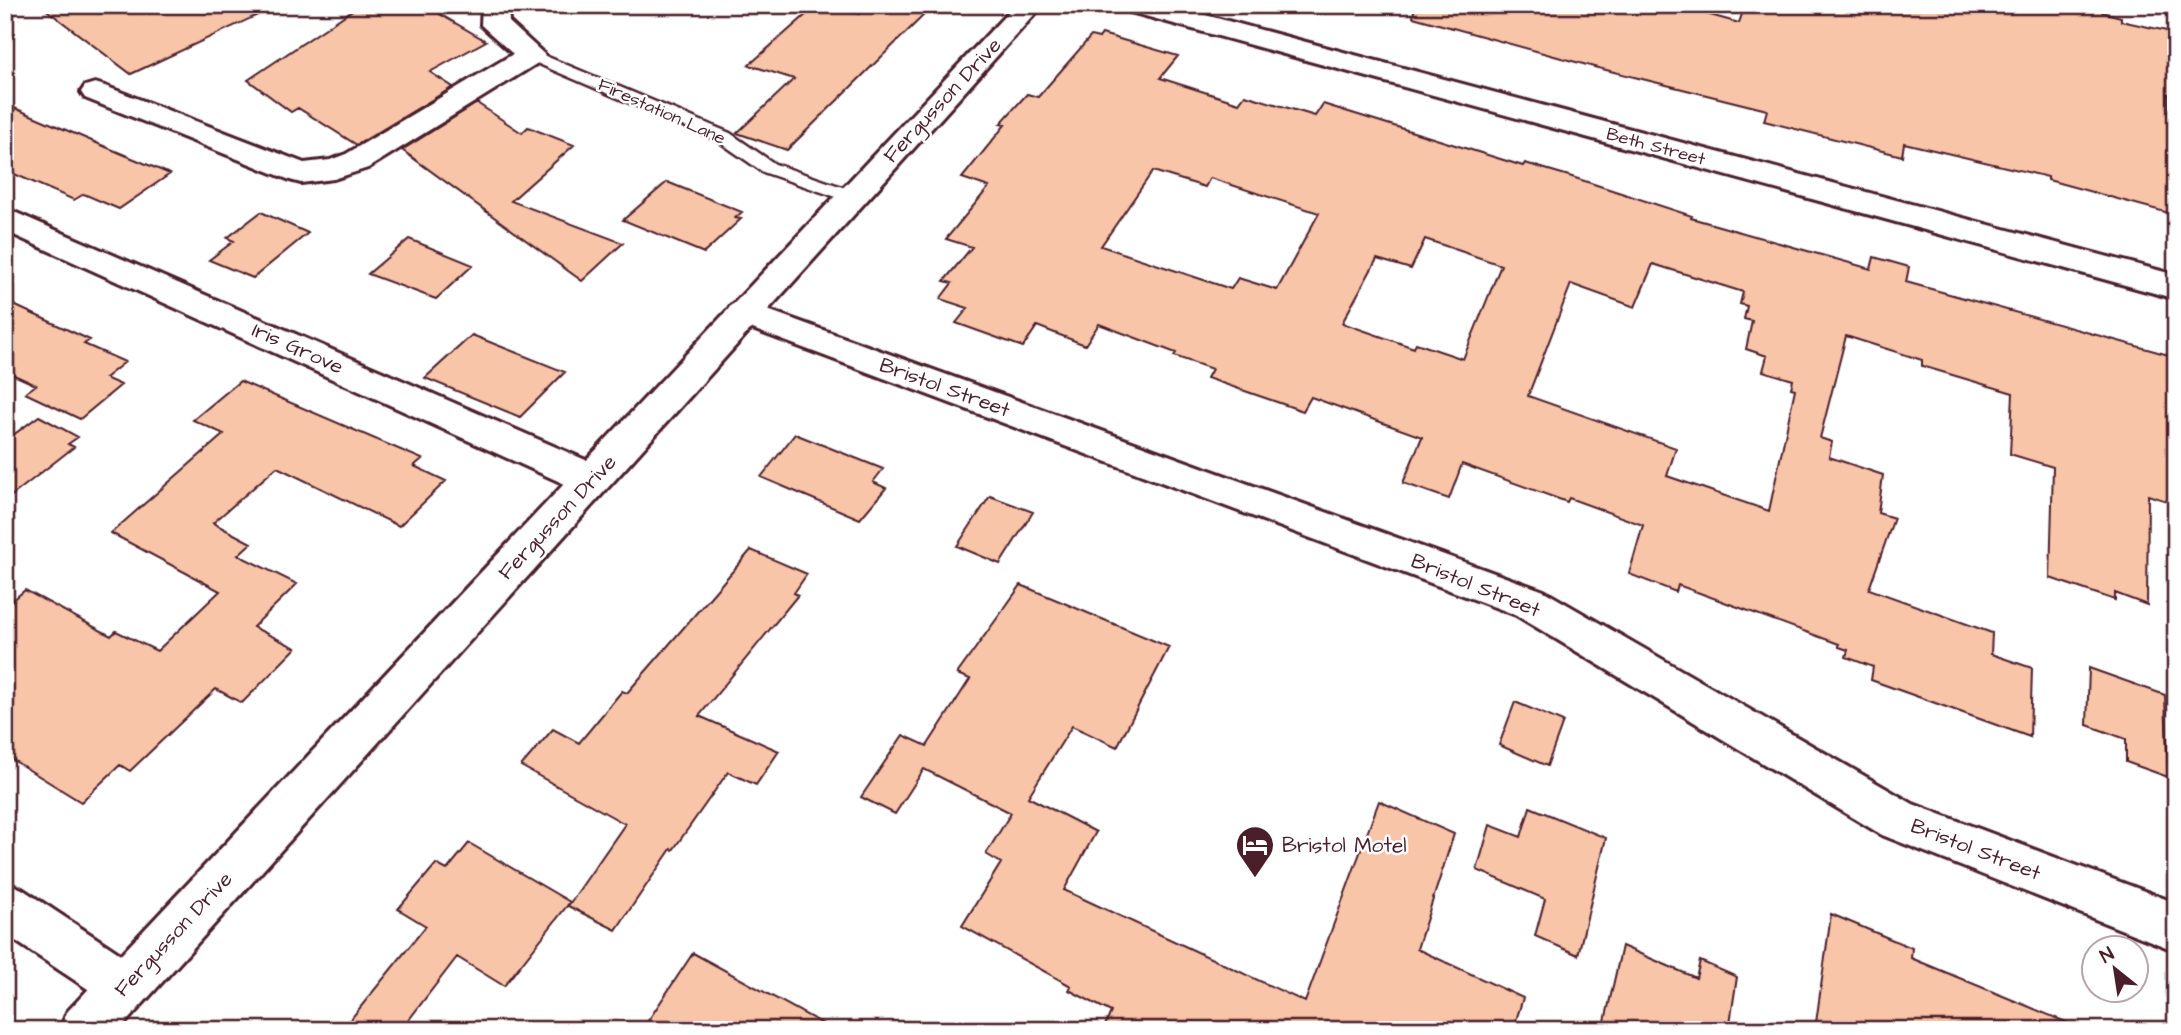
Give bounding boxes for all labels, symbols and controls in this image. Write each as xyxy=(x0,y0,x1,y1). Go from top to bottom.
street label: Fergusson Drive xyxy=(877,31,1009,171)
street label: Firestation Lane xyxy=(594,72,730,151)
street label: Beth Street xyxy=(1604,121,1709,172)
street label: Iris Grove xyxy=(248,315,348,381)
street label: Bristol Street xyxy=(875,350,1015,425)
street label: Fergusson Drive xyxy=(492,448,624,588)
street label: Bristol Street xyxy=(1407,546,1545,625)
street label: Bristol Street xyxy=(1907,811,2045,888)
hotel icon: Bristol Motel xyxy=(1234,824,1276,879)
place label: Bristol Motel xyxy=(1282,831,1407,860)
street label: Fergusson Drive xyxy=(108,865,240,1005)
north arrow xyxy=(2080,934,2150,1004)
text: N xyxy=(2095,941,2119,970)

